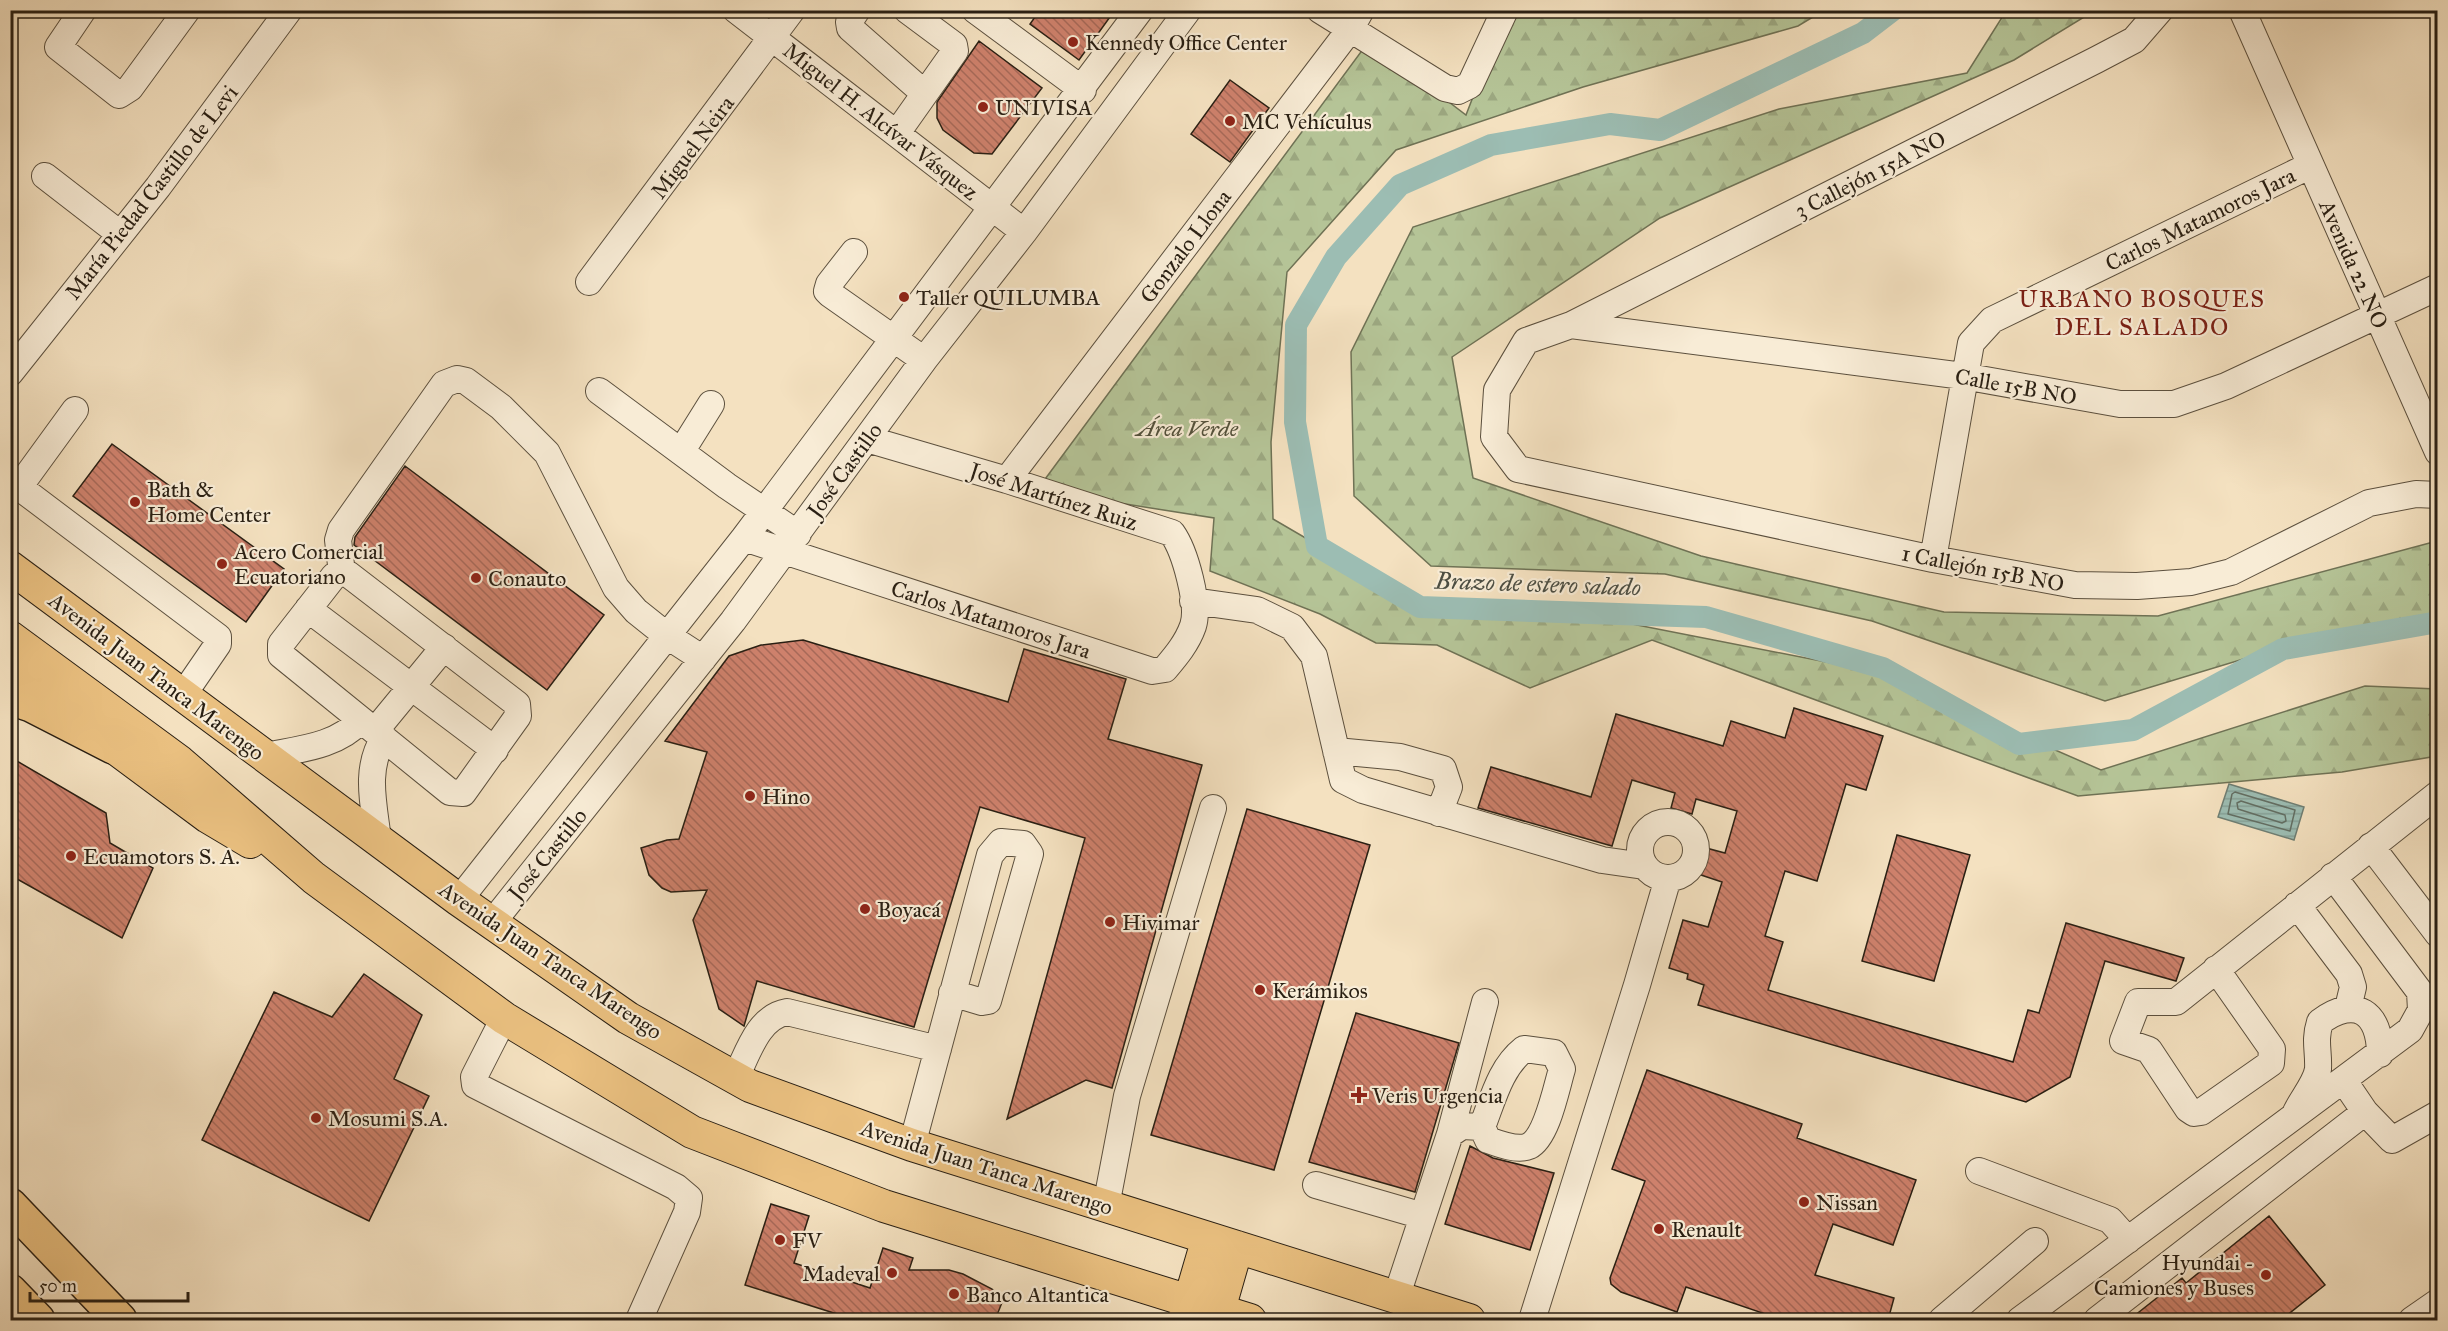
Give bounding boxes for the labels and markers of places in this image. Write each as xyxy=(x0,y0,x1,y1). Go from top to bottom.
place label: Kennedy Office Center xyxy=(1085,29,1288,56)
marker: Kennedy Office Center xyxy=(1066,35,1080,49)
place label: UNIVISA xyxy=(995,94,1093,121)
marker: UNIVISA xyxy=(976,100,990,114)
place label: MC Vehículus xyxy=(1242,108,1372,135)
marker: MC Vehículus xyxy=(1223,114,1237,128)
place label: Taller QUILUMBA xyxy=(916,284,1100,311)
marker: Taller QUILUMBA xyxy=(897,290,911,304)
place label: Bath & Home Center xyxy=(147,476,271,528)
marker: Bath & Home Center xyxy=(128,495,142,509)
place label: Acero Comercial Ecuatoriano xyxy=(233,538,384,590)
marker: Acero Comercial Ecuatoriano xyxy=(215,557,229,571)
place label: Conauto xyxy=(488,565,566,592)
marker: Conauto xyxy=(469,571,483,585)
place label: Hino xyxy=(762,783,810,810)
marker: Hino xyxy=(743,789,757,803)
place label: Ecuamotors S. A. xyxy=(83,843,240,870)
marker: Ecuamotors S. A. xyxy=(64,849,78,863)
place label: Boyacá xyxy=(877,896,941,923)
marker: Boyacá xyxy=(858,902,872,916)
place label: Hivimar xyxy=(1122,909,1200,936)
marker: Hivimar xyxy=(1103,915,1117,929)
place label: Kerámikos xyxy=(1272,977,1368,1004)
marker: Kerámikos xyxy=(1253,983,1267,997)
place label: Veris Urgencia xyxy=(1371,1082,1504,1109)
marker: Veris Urgencia xyxy=(1350,1086,1368,1104)
place label: Mosumi S.A. xyxy=(328,1105,448,1132)
marker: Mosumi S.A. xyxy=(309,1111,323,1125)
place label: Nissan xyxy=(1816,1189,1878,1216)
marker: Nissan xyxy=(1797,1195,1811,1209)
place label: Renault xyxy=(1671,1216,1742,1243)
marker: Renault xyxy=(1652,1222,1666,1236)
place label: FV xyxy=(792,1227,823,1254)
marker: FV xyxy=(773,1233,787,1247)
place label: Hyundai - Camiones y Buses xyxy=(2094,1249,2254,1301)
place label: Madeval xyxy=(802,1260,880,1287)
marker: Madeval xyxy=(885,1266,899,1280)
marker: Hyundai - Camiones y Buses xyxy=(2259,1268,2273,1282)
place label: Banco Altantica xyxy=(966,1281,1110,1308)
marker: Banco Altantica xyxy=(947,1287,961,1301)

